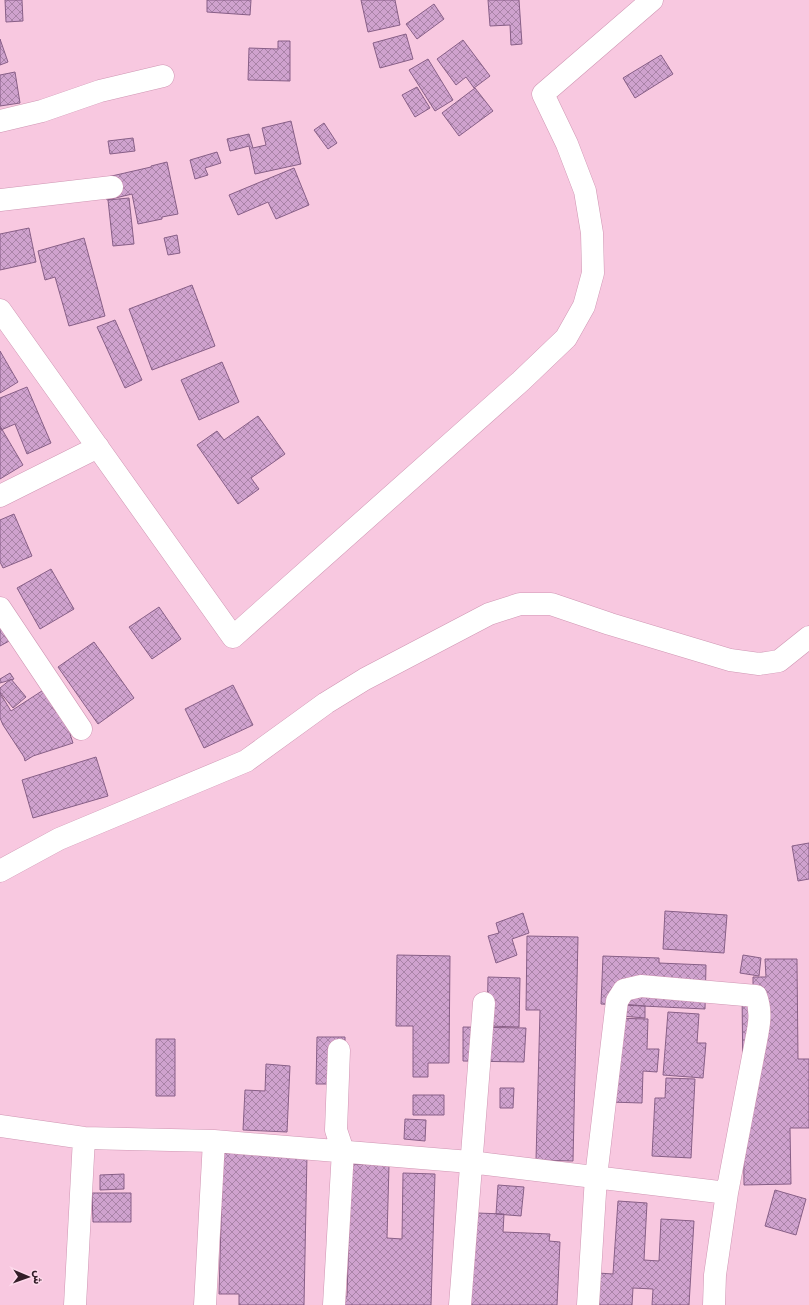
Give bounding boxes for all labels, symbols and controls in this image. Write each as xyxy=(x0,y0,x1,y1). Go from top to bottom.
north arrow xyxy=(8,1257,48,1297)
text: ش xyxy=(31,1270,44,1285)

